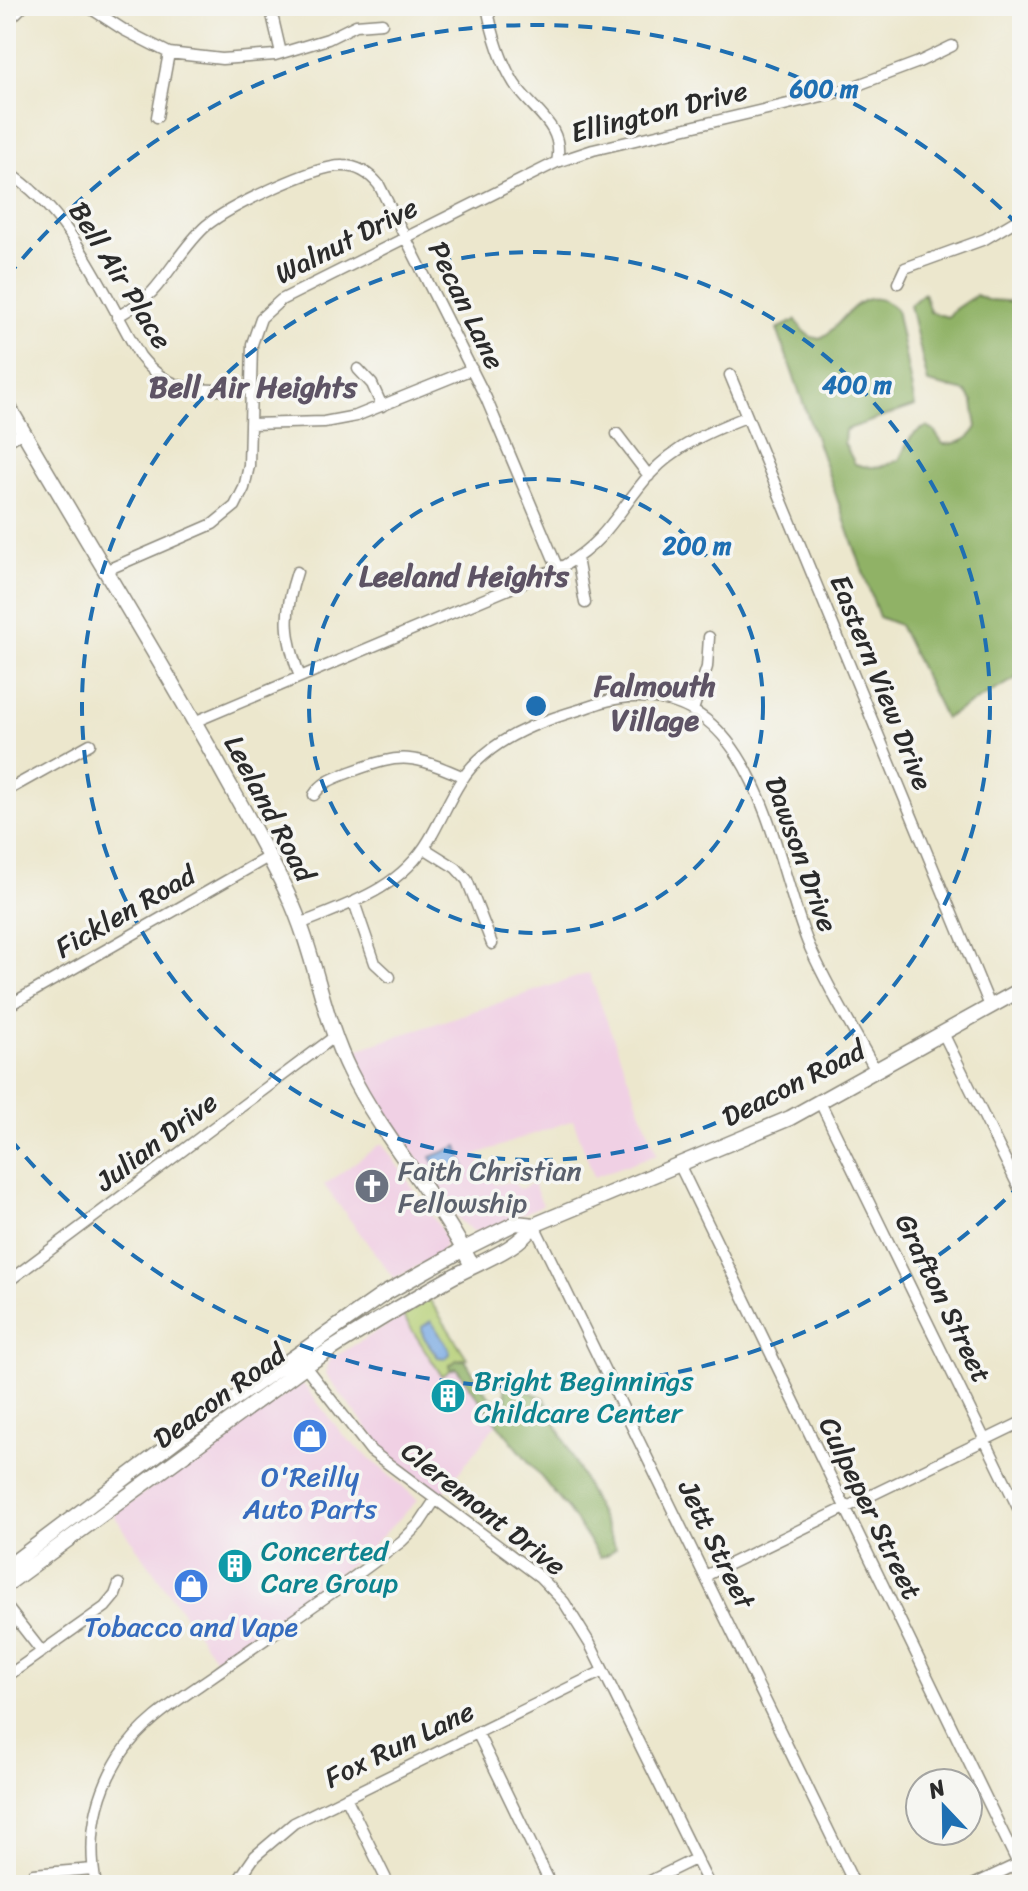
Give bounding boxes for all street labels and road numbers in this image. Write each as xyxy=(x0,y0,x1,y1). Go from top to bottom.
street label: Ellington Drive xyxy=(565,66,753,157)
street label: Walnut Drive xyxy=(266,183,427,298)
street label: Bell Air Place xyxy=(55,191,186,359)
street label: Pecan Lane xyxy=(414,232,519,378)
street label: Eastern View Drive xyxy=(816,567,947,798)
street label: Leeland Road xyxy=(210,726,330,893)
street label: Dawson Drive xyxy=(751,769,852,939)
street label: Ficklen Road xyxy=(45,850,207,972)
street label: Deacon Road xyxy=(713,1025,876,1141)
street label: Julian Drive xyxy=(83,1079,228,1205)
street label: Grafton Street xyxy=(881,1205,1006,1391)
street label: Deacon Road xyxy=(142,1330,298,1462)
street label: Culpeper Street xyxy=(805,1408,936,1608)
street label: Cleremont Drive xyxy=(390,1428,577,1589)
street label: Jett Street xyxy=(664,1470,770,1619)
street label: Fox Run Lane xyxy=(316,1687,483,1802)

